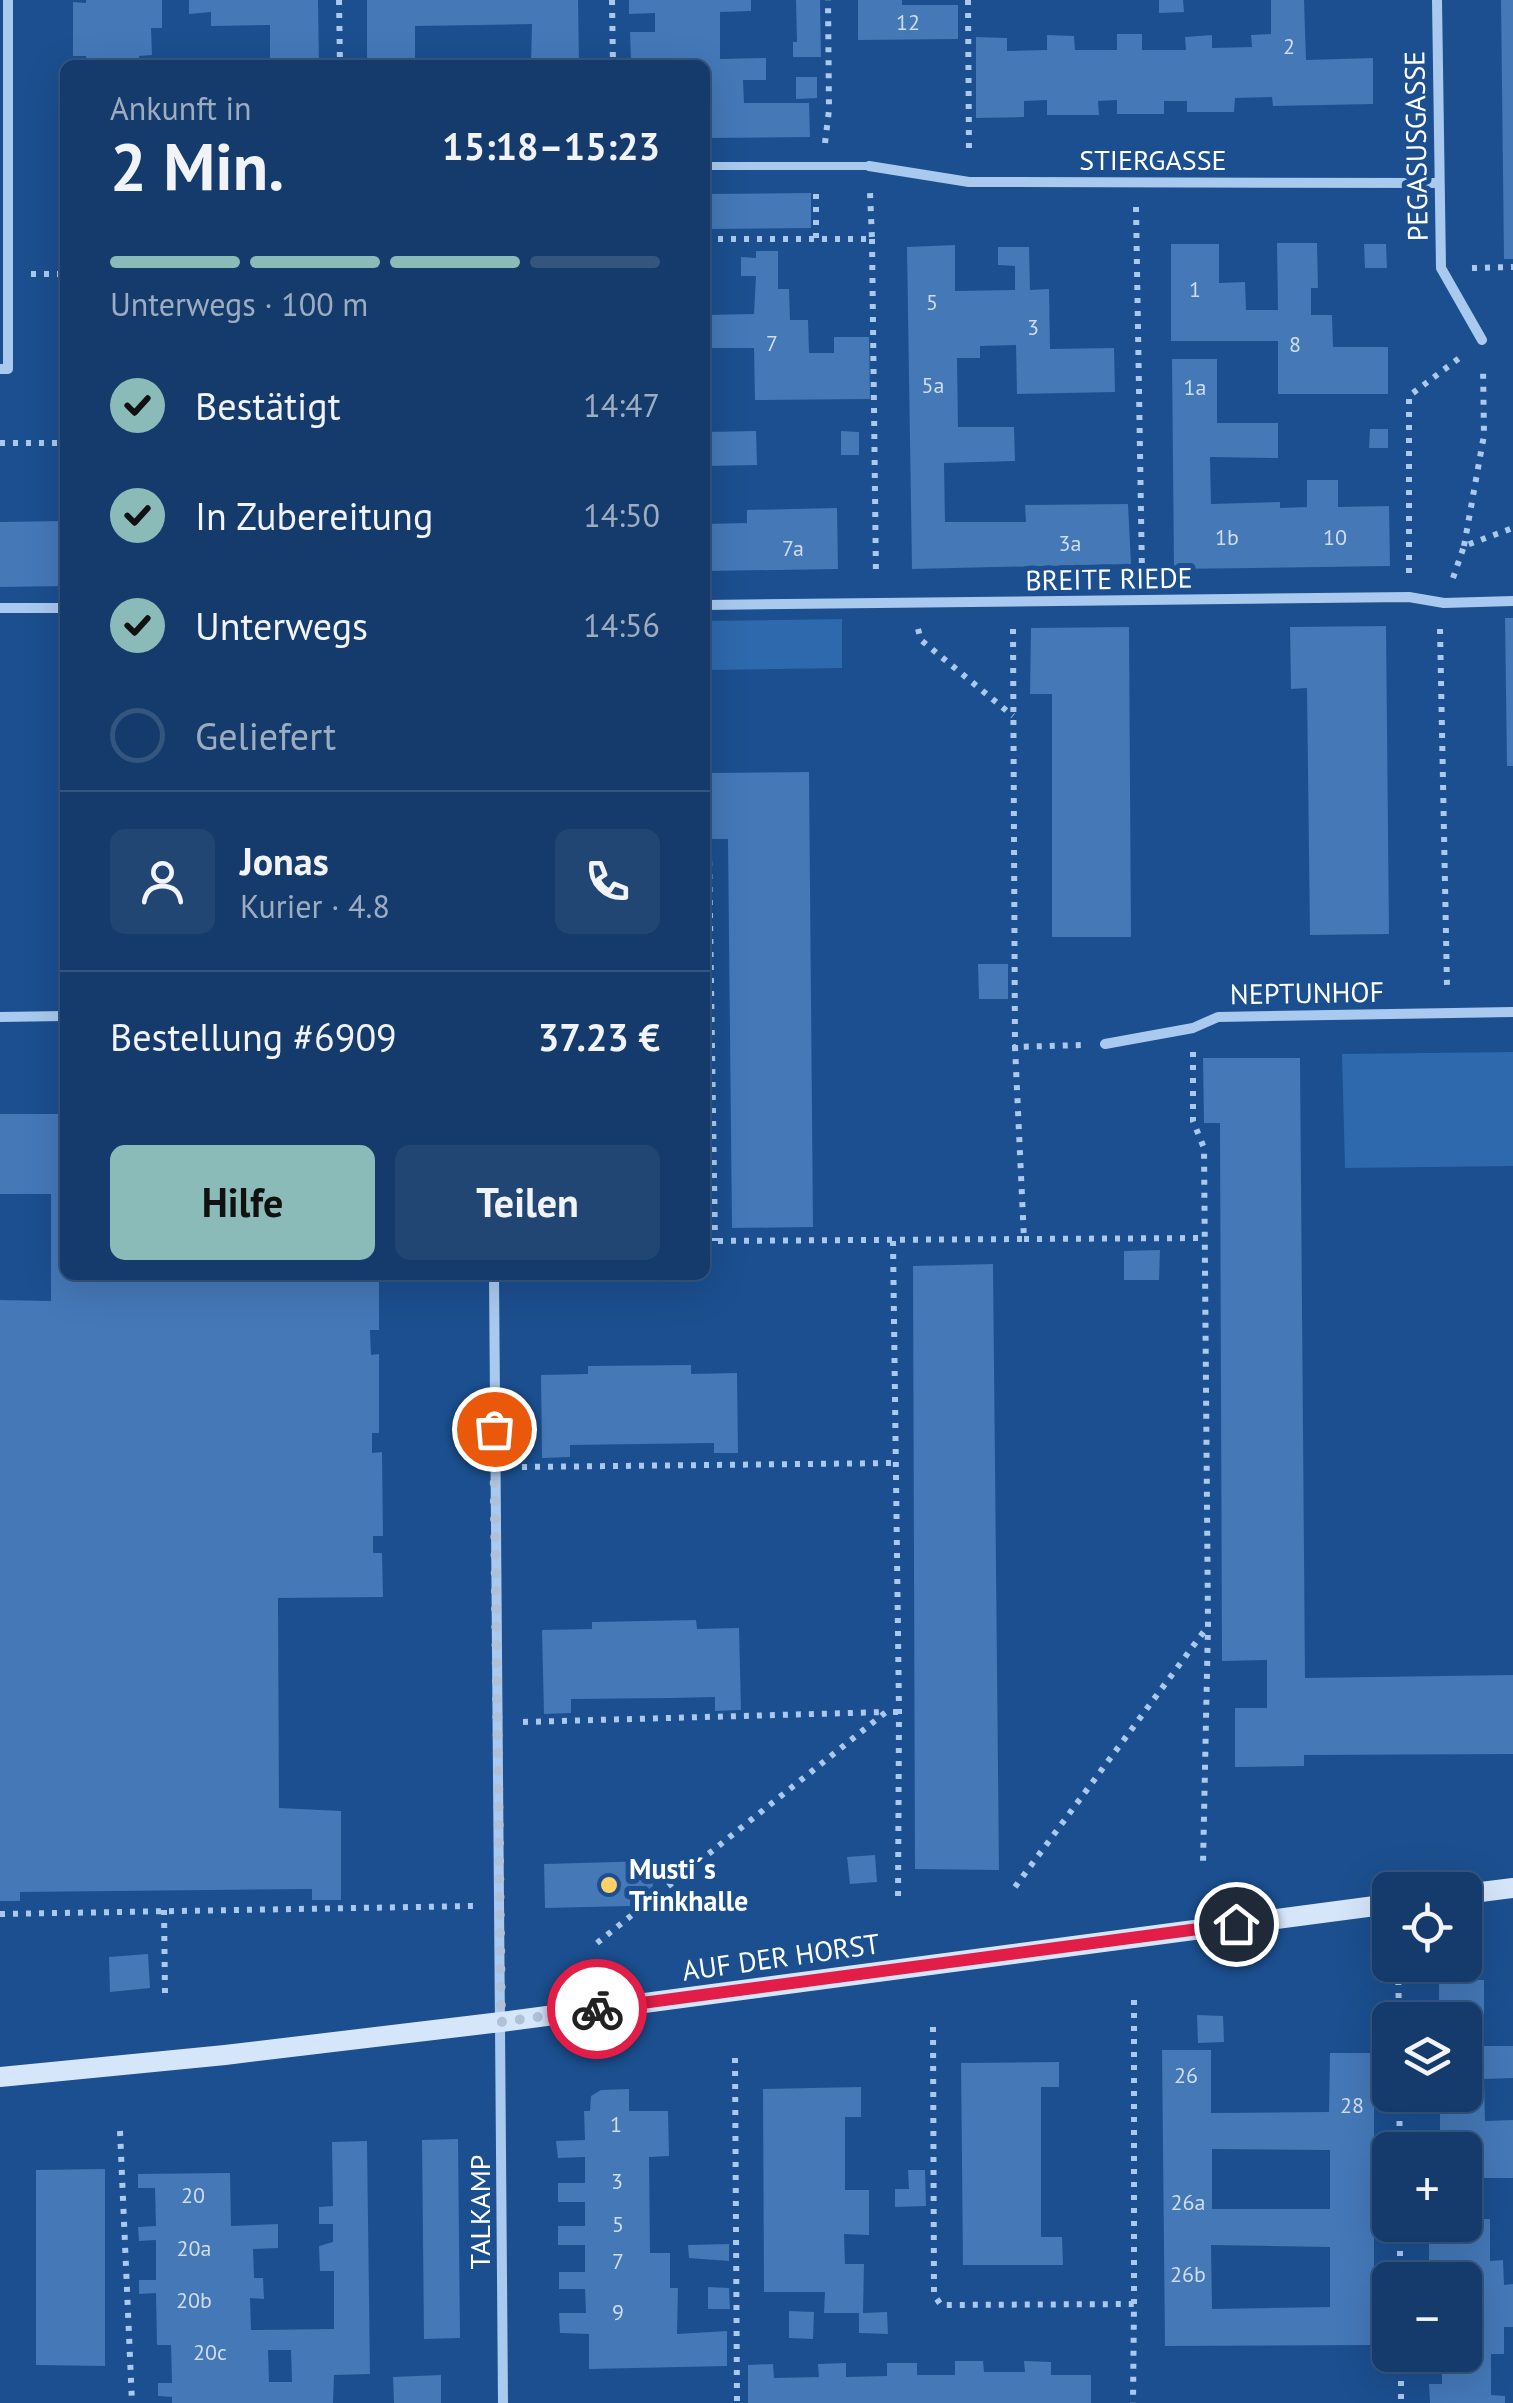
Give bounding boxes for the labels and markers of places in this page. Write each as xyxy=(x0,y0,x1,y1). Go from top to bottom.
pin xyxy=(452,1387,537,1472)
place label: Musti´s Trinkhalle xyxy=(629,1850,748,1919)
marker: Musti´s Trinkhalle xyxy=(598,1874,620,1896)
pin xyxy=(1194,1882,1279,1967)

